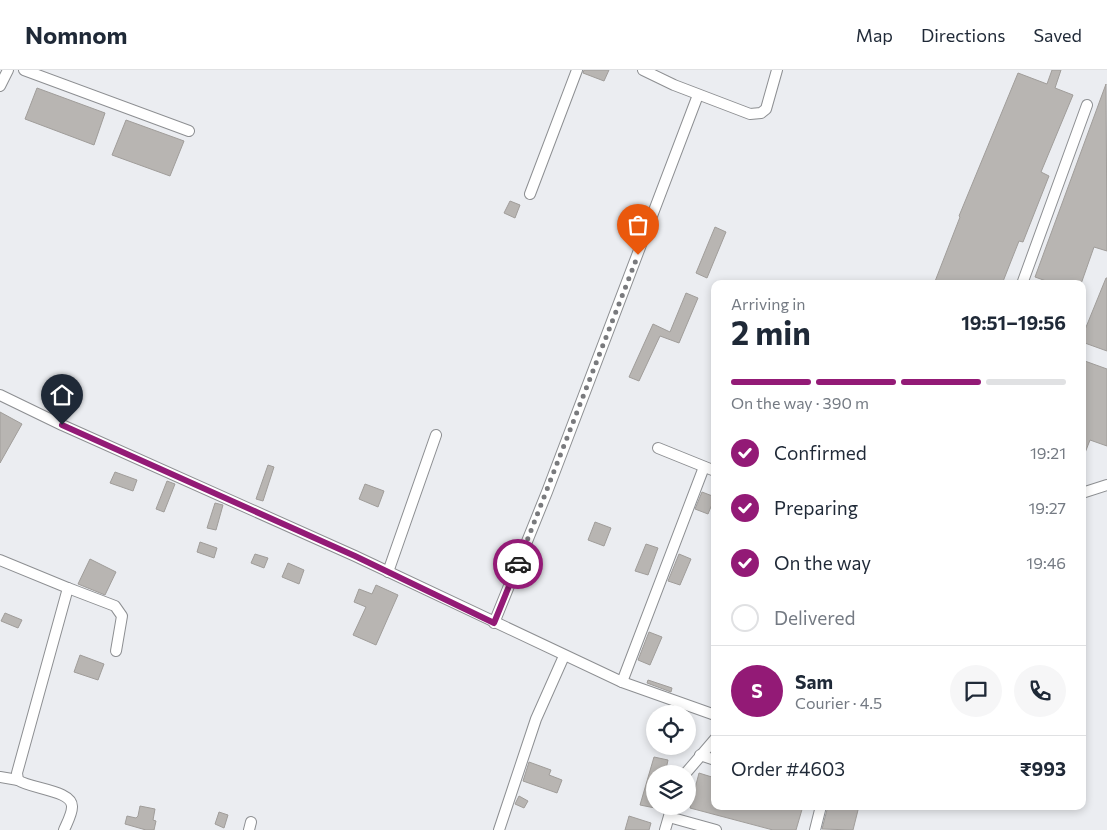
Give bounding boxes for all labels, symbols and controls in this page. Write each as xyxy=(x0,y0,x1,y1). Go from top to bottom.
text: Nomnom xyxy=(25,20,127,49)
text: Map xyxy=(856,24,893,46)
text: Directions xyxy=(921,24,1005,46)
text: Saved xyxy=(1033,24,1082,46)
pin xyxy=(617,204,659,255)
icon: bag xyxy=(624,211,652,239)
text: Arriving in xyxy=(731,294,805,313)
text: 19:51–19:56 xyxy=(961,311,1066,334)
text: 2 min xyxy=(731,312,811,352)
pin xyxy=(41,374,83,425)
icon: home xyxy=(48,381,76,409)
text: On the way · 390 m xyxy=(731,393,869,412)
icon: check xyxy=(731,439,759,467)
text: Confirmed xyxy=(774,441,867,464)
text: 19:21 xyxy=(1030,443,1066,462)
icon: check xyxy=(731,494,759,522)
text: Preparing xyxy=(774,496,858,519)
text: 19:27 xyxy=(1028,498,1066,517)
courier xyxy=(493,539,543,589)
icon: check xyxy=(731,549,759,577)
icon: car xyxy=(504,550,532,578)
text: On the way xyxy=(774,551,871,574)
text: 19:46 xyxy=(1026,553,1066,572)
text: Delivered xyxy=(774,606,855,629)
button: chat xyxy=(950,665,1002,717)
button: phone xyxy=(1014,665,1066,717)
text: Sam xyxy=(795,670,833,693)
text: S xyxy=(751,679,763,702)
text: Courier · 4.5 xyxy=(795,693,882,712)
map controls xyxy=(646,705,696,815)
button: locate xyxy=(646,705,696,755)
text: Order #4603 xyxy=(731,757,845,780)
text: ₹993 xyxy=(1020,757,1066,780)
button: layers xyxy=(646,765,696,815)

